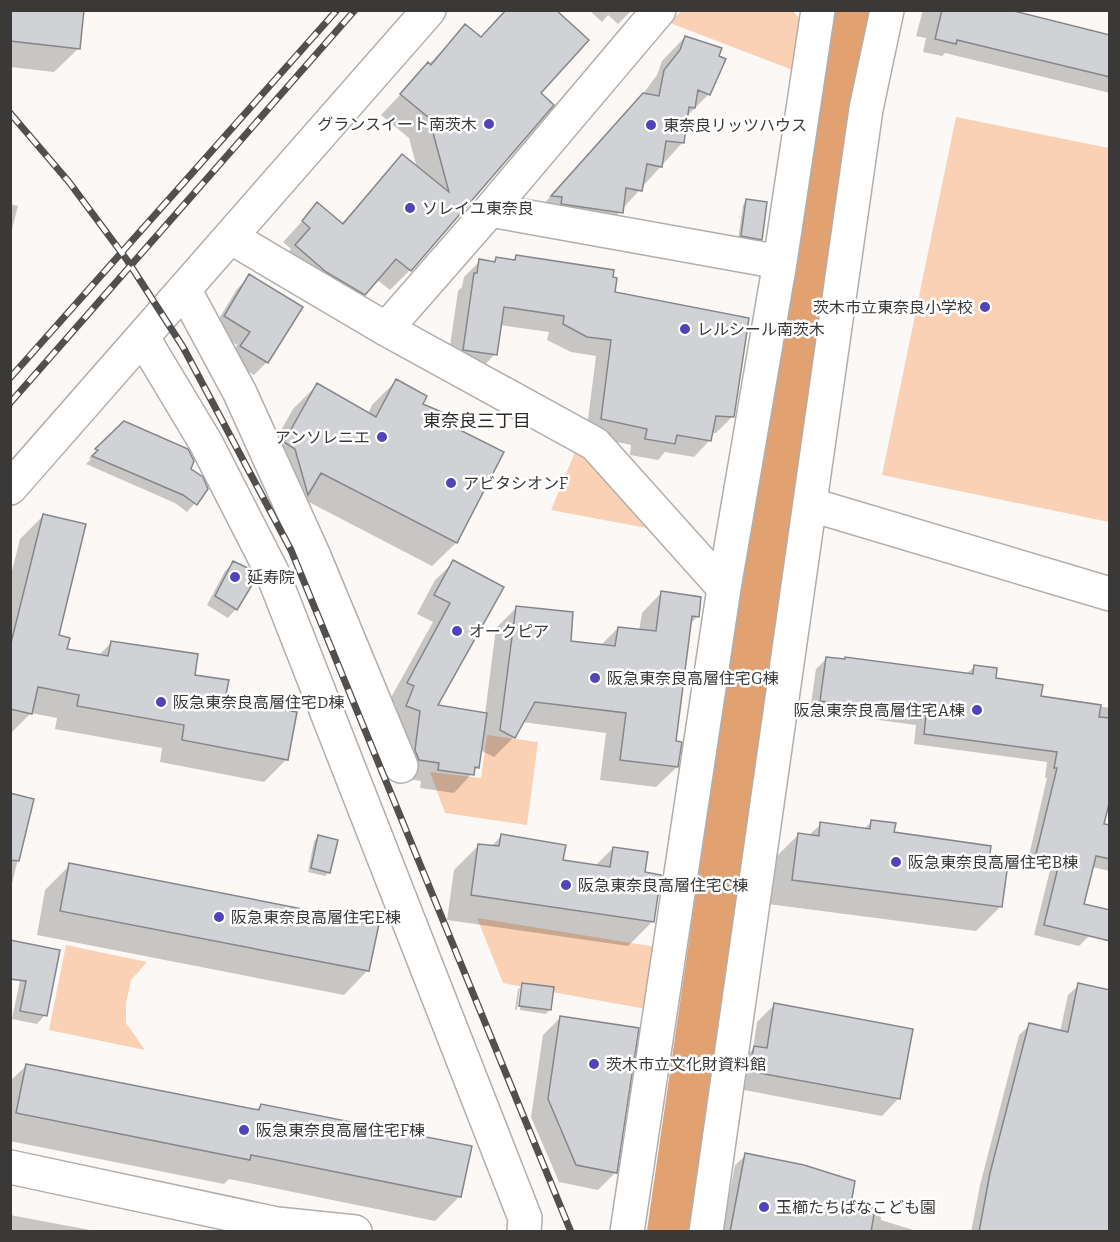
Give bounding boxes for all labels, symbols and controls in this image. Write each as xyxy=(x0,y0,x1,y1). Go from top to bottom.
place label: グランスイート南茨木 xyxy=(317,115,477,134)
place label: 東奈良リッツハウス xyxy=(663,116,807,135)
marker: グランスイート南茨木 xyxy=(482,117,496,131)
marker: 東奈良リッツハウス xyxy=(644,118,658,132)
place label: ソレイユ東奈良 xyxy=(422,199,534,218)
marker: ソレイユ東奈良 xyxy=(403,201,417,215)
place label: 茨木市立東奈良小学校 xyxy=(813,298,973,317)
marker: 茨木市立東奈良小学校 xyxy=(978,300,992,314)
place label: レルシール南茨木 xyxy=(697,320,825,339)
marker: レルシール南茨木 xyxy=(678,322,692,336)
district label: 東奈良三丁目 xyxy=(423,410,531,432)
place label: アンソレニエ xyxy=(275,428,370,447)
marker: アンソレニエ xyxy=(375,430,389,444)
place label: アビタシオンF xyxy=(463,474,568,493)
marker: アビタシオンF xyxy=(444,476,458,490)
place label: 延寿院 xyxy=(247,568,295,587)
marker: 延寿院 xyxy=(228,570,242,584)
place label: オークピア xyxy=(469,622,549,641)
marker: オークピア xyxy=(450,624,464,638)
place label: 阪急東奈良高層住宅G棟 xyxy=(607,669,779,688)
marker: 阪急東奈良高層住宅G棟 xyxy=(588,671,602,685)
place label: 阪急東奈良高層住宅D棟 xyxy=(173,693,345,712)
marker: 阪急東奈良高層住宅D棟 xyxy=(154,695,168,709)
place label: 阪急東奈良高層住宅A棟 xyxy=(794,701,965,720)
marker: 阪急東奈良高層住宅A棟 xyxy=(970,703,984,717)
place label: 阪急東奈良高層住宅B棟 xyxy=(908,853,1078,872)
marker: 阪急東奈良高層住宅B棟 xyxy=(889,855,903,869)
place label: 阪急東奈良高層住宅C棟 xyxy=(578,876,748,895)
marker: 阪急東奈良高層住宅C棟 xyxy=(559,878,573,892)
place label: 阪急東奈良高層住宅E棟 xyxy=(231,908,401,927)
marker: 阪急東奈良高層住宅E棟 xyxy=(212,910,226,924)
place label: 茨木市立文化財資料館 xyxy=(606,1055,766,1074)
marker: 茨木市立文化財資料館 xyxy=(587,1057,601,1071)
place label: 阪急東奈良高層住宅F棟 xyxy=(256,1121,425,1140)
marker: 阪急東奈良高層住宅F棟 xyxy=(237,1123,251,1137)
place label: 玉櫛たちばなこども園 xyxy=(776,1198,936,1217)
marker: 玉櫛たちばなこども園 xyxy=(757,1200,771,1214)

